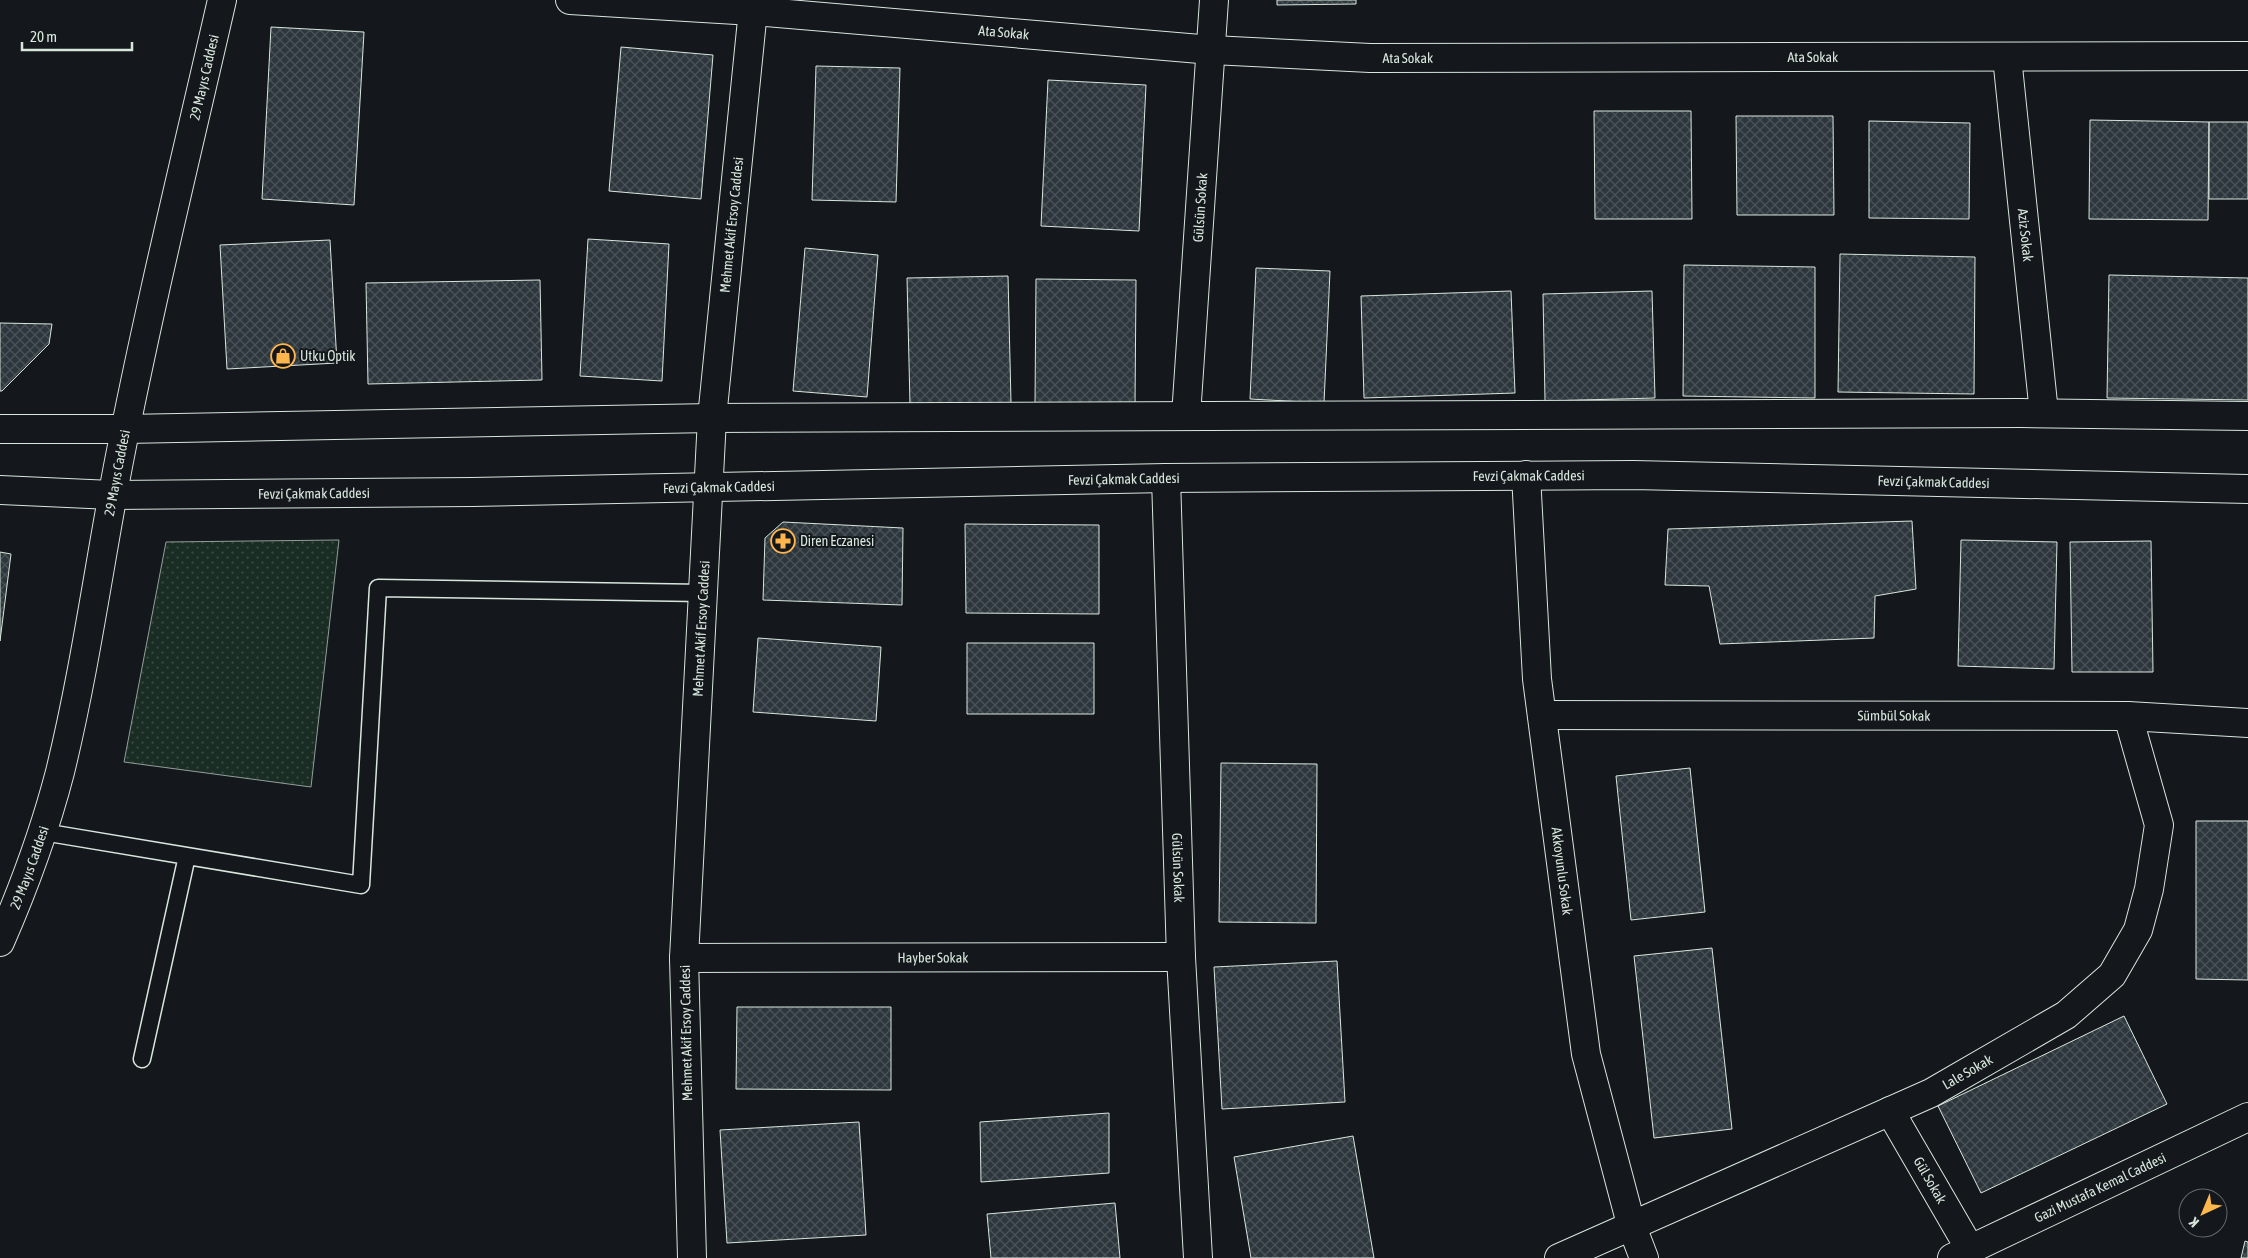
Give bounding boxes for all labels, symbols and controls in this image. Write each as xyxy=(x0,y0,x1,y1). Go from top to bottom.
scale bar xyxy=(22,20,132,52)
street label: Ata Sokak xyxy=(978,22,1030,42)
text: 20 m xyxy=(30,28,57,45)
street label: 29 Mayıs Caddesi xyxy=(186,33,222,122)
street label: Ata Sokak xyxy=(1787,49,1838,65)
street label: Ata Sokak xyxy=(1382,50,1433,66)
street label: Mehmet Akif Ersoy Caddesi xyxy=(717,156,746,294)
street label: Gülsün Sokak xyxy=(1190,172,1210,243)
street label: Aziz Sokak xyxy=(2015,208,2036,262)
shop icon: Utku Optik xyxy=(270,343,296,369)
place label: Utku Optik xyxy=(300,348,355,364)
street label: 29 Mayıs Caddesi xyxy=(101,428,133,517)
street label: Fevzi Çakmak Caddesi xyxy=(1473,467,1585,484)
street label: Fevzi Çakmak Caddesi xyxy=(1068,470,1180,488)
street label: Fevzi Çakmak Caddesi xyxy=(1878,473,1990,491)
street label: Fevzi Çakmak Caddesi xyxy=(663,478,775,496)
street label: Fevzi Çakmak Caddesi xyxy=(258,485,370,502)
pharmacy icon: Diren Eczanesi xyxy=(770,528,796,554)
place label: Diren Eczanesi xyxy=(800,533,874,549)
street label: Mehmet Akif Ersoy Caddesi xyxy=(690,560,713,697)
street label: Sümbül Sokak xyxy=(1857,708,1931,724)
street label: 29 Mayıs Caddesi xyxy=(7,824,52,912)
street label: Akkoyunlu Sokak xyxy=(1548,826,1576,916)
street label: Gülsün Sokak xyxy=(1169,833,1187,903)
street label: Hayber Sokak xyxy=(898,949,968,966)
street label: Mehmet Akif Ersoy Caddesi xyxy=(677,965,695,1101)
street label: Lale Sokak xyxy=(1940,1051,1995,1093)
street label: Gazi Mustafa Kemal Caddesi xyxy=(2032,1149,2168,1226)
street label: Gül Sokak xyxy=(1910,1154,1950,1206)
north arrow xyxy=(2178,1188,2228,1238)
text: K xyxy=(2186,1214,2202,1230)

